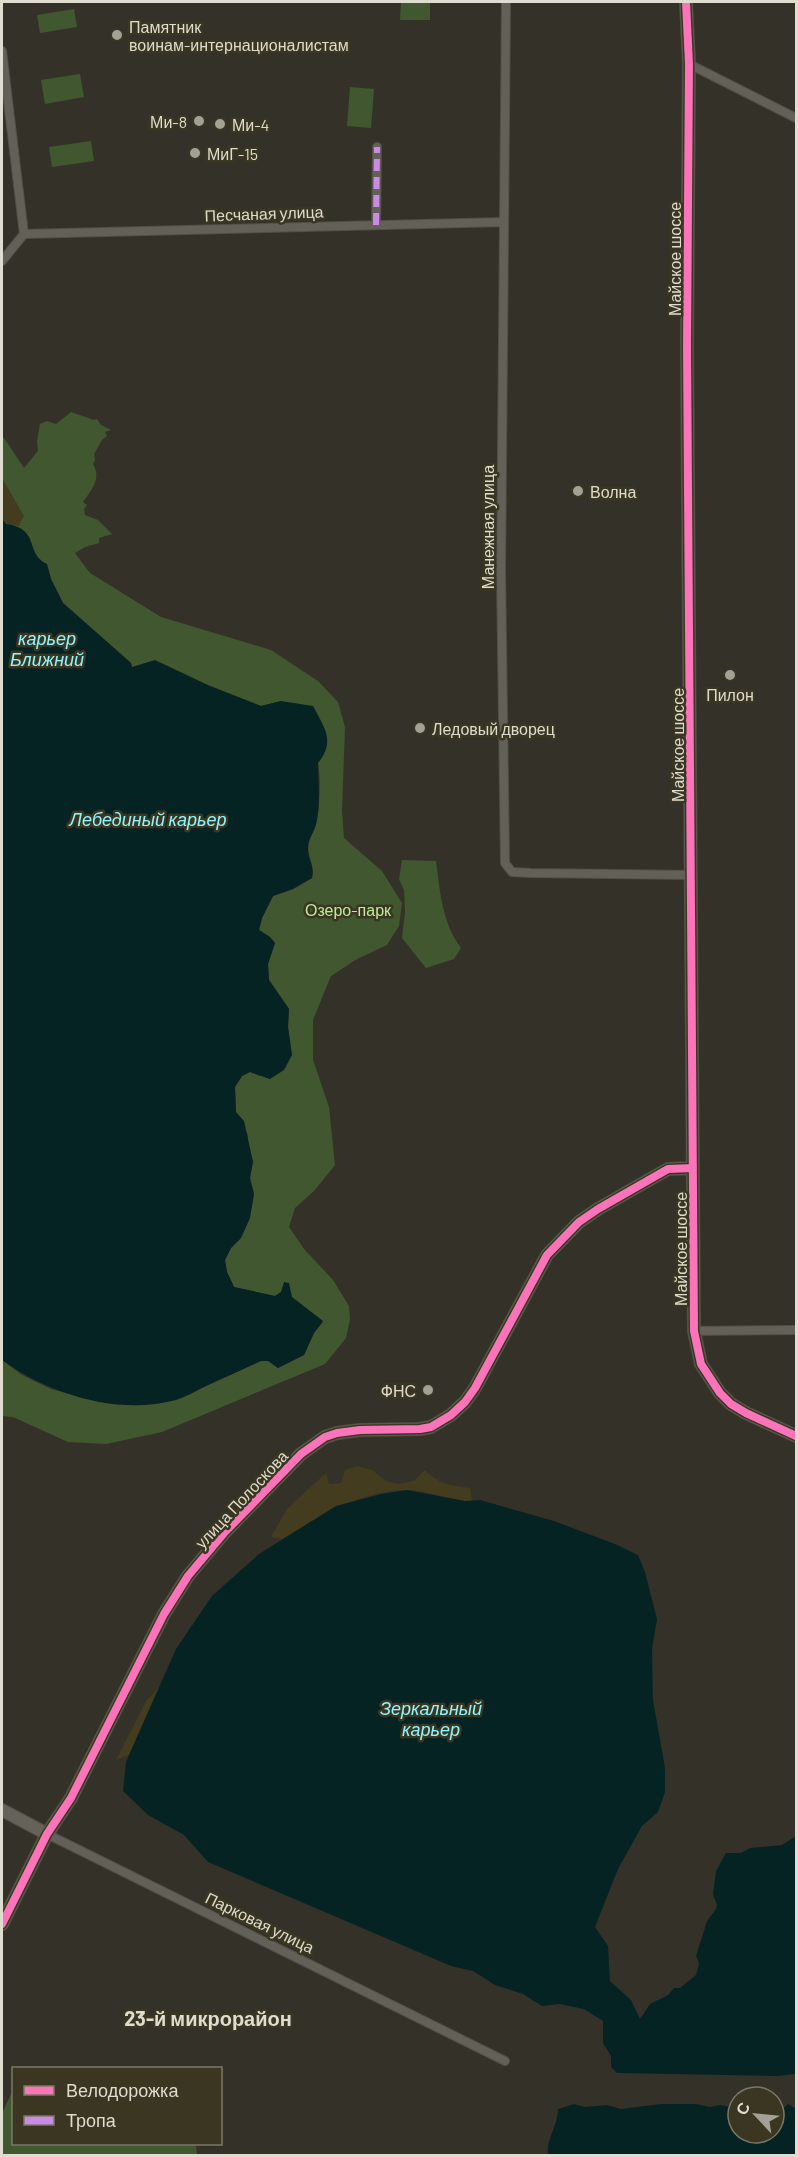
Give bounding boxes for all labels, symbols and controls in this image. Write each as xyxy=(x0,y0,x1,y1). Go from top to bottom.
place label: Памятник воинам-интернационалистам xyxy=(129,17,349,54)
marker: Памятник воинам-интернационалистам xyxy=(110,28,124,42)
place label: Ми-8 xyxy=(150,112,187,131)
marker: Ми-8 xyxy=(192,114,206,128)
place label: Ми-4 xyxy=(232,115,269,134)
marker: Ми-4 xyxy=(213,117,227,131)
place label: МиГ-15 xyxy=(207,144,258,163)
marker: МиГ-15 xyxy=(188,146,202,160)
street label: Песчаная улица xyxy=(204,201,324,225)
street label: Майское шоссе xyxy=(665,202,684,316)
street label: Манежная улица xyxy=(478,465,497,589)
place label: Волна xyxy=(590,482,636,501)
marker: Волна xyxy=(571,484,585,498)
water label: карьер Ближний xyxy=(10,627,84,670)
marker: Пилон xyxy=(723,668,737,682)
place label: Пилон xyxy=(706,685,754,704)
street label: Майское шоссе xyxy=(668,688,687,802)
place label: Ледовый дворец xyxy=(432,719,555,738)
marker: Ледовый дворец xyxy=(413,721,427,735)
water label: Лебединый карьер xyxy=(69,808,226,830)
park label: Озеро-парк xyxy=(305,900,392,919)
street label: Майское шоссе xyxy=(671,1192,690,1306)
place label: ФНС xyxy=(381,1381,416,1400)
marker: ФНС xyxy=(421,1383,435,1397)
street label: улица Полоскова xyxy=(191,1446,291,1552)
water label: Зеркальный карьер xyxy=(380,1697,482,1740)
street label: Парковая улица xyxy=(203,1887,317,1957)
district label: 23-й микрорайон xyxy=(124,2006,292,2030)
legend xyxy=(12,2067,222,2145)
text: Велодорожка xyxy=(66,2079,179,2101)
north arrow xyxy=(726,2085,786,2145)
text: С xyxy=(731,2098,753,2118)
text: Тропа xyxy=(66,2109,117,2131)

